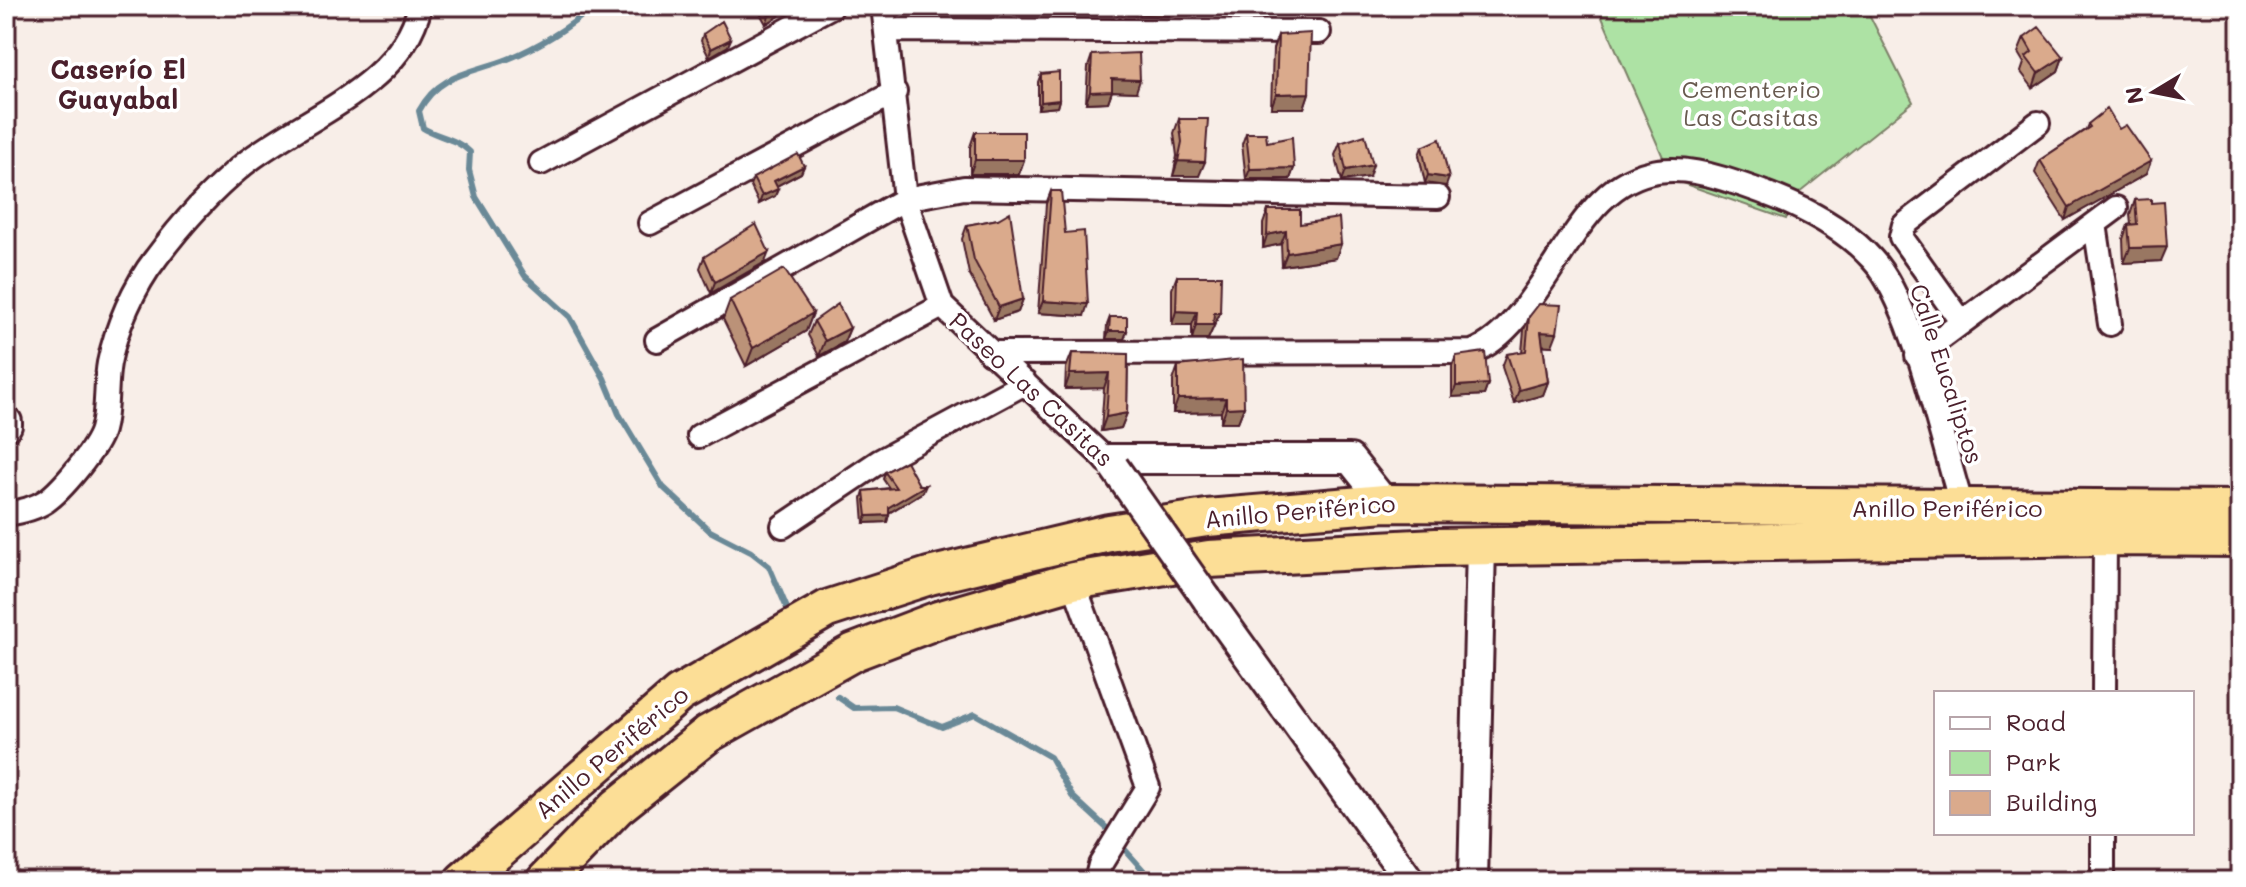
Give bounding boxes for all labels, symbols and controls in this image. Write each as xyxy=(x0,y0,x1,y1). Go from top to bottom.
district label: Caserío El Guayabal xyxy=(50,52,186,116)
north arrow xyxy=(2114,52,2194,132)
park label: Cementerio Las Casitas xyxy=(1682,73,1820,132)
text: N xyxy=(2118,85,2150,106)
street label: Calle Eucaliptos xyxy=(1904,280,1991,467)
street label: Paseo Las Casitas xyxy=(943,305,1121,473)
street label: Anillo Periférico xyxy=(1203,487,1396,534)
street label: Anillo Periférico xyxy=(1851,492,2043,523)
street label: Anillo Periférico xyxy=(528,679,694,825)
legend xyxy=(1934,691,2194,835)
text: Road xyxy=(2006,706,2066,737)
text: Park xyxy=(2006,746,2060,777)
text: Building xyxy=(2006,786,2097,817)

